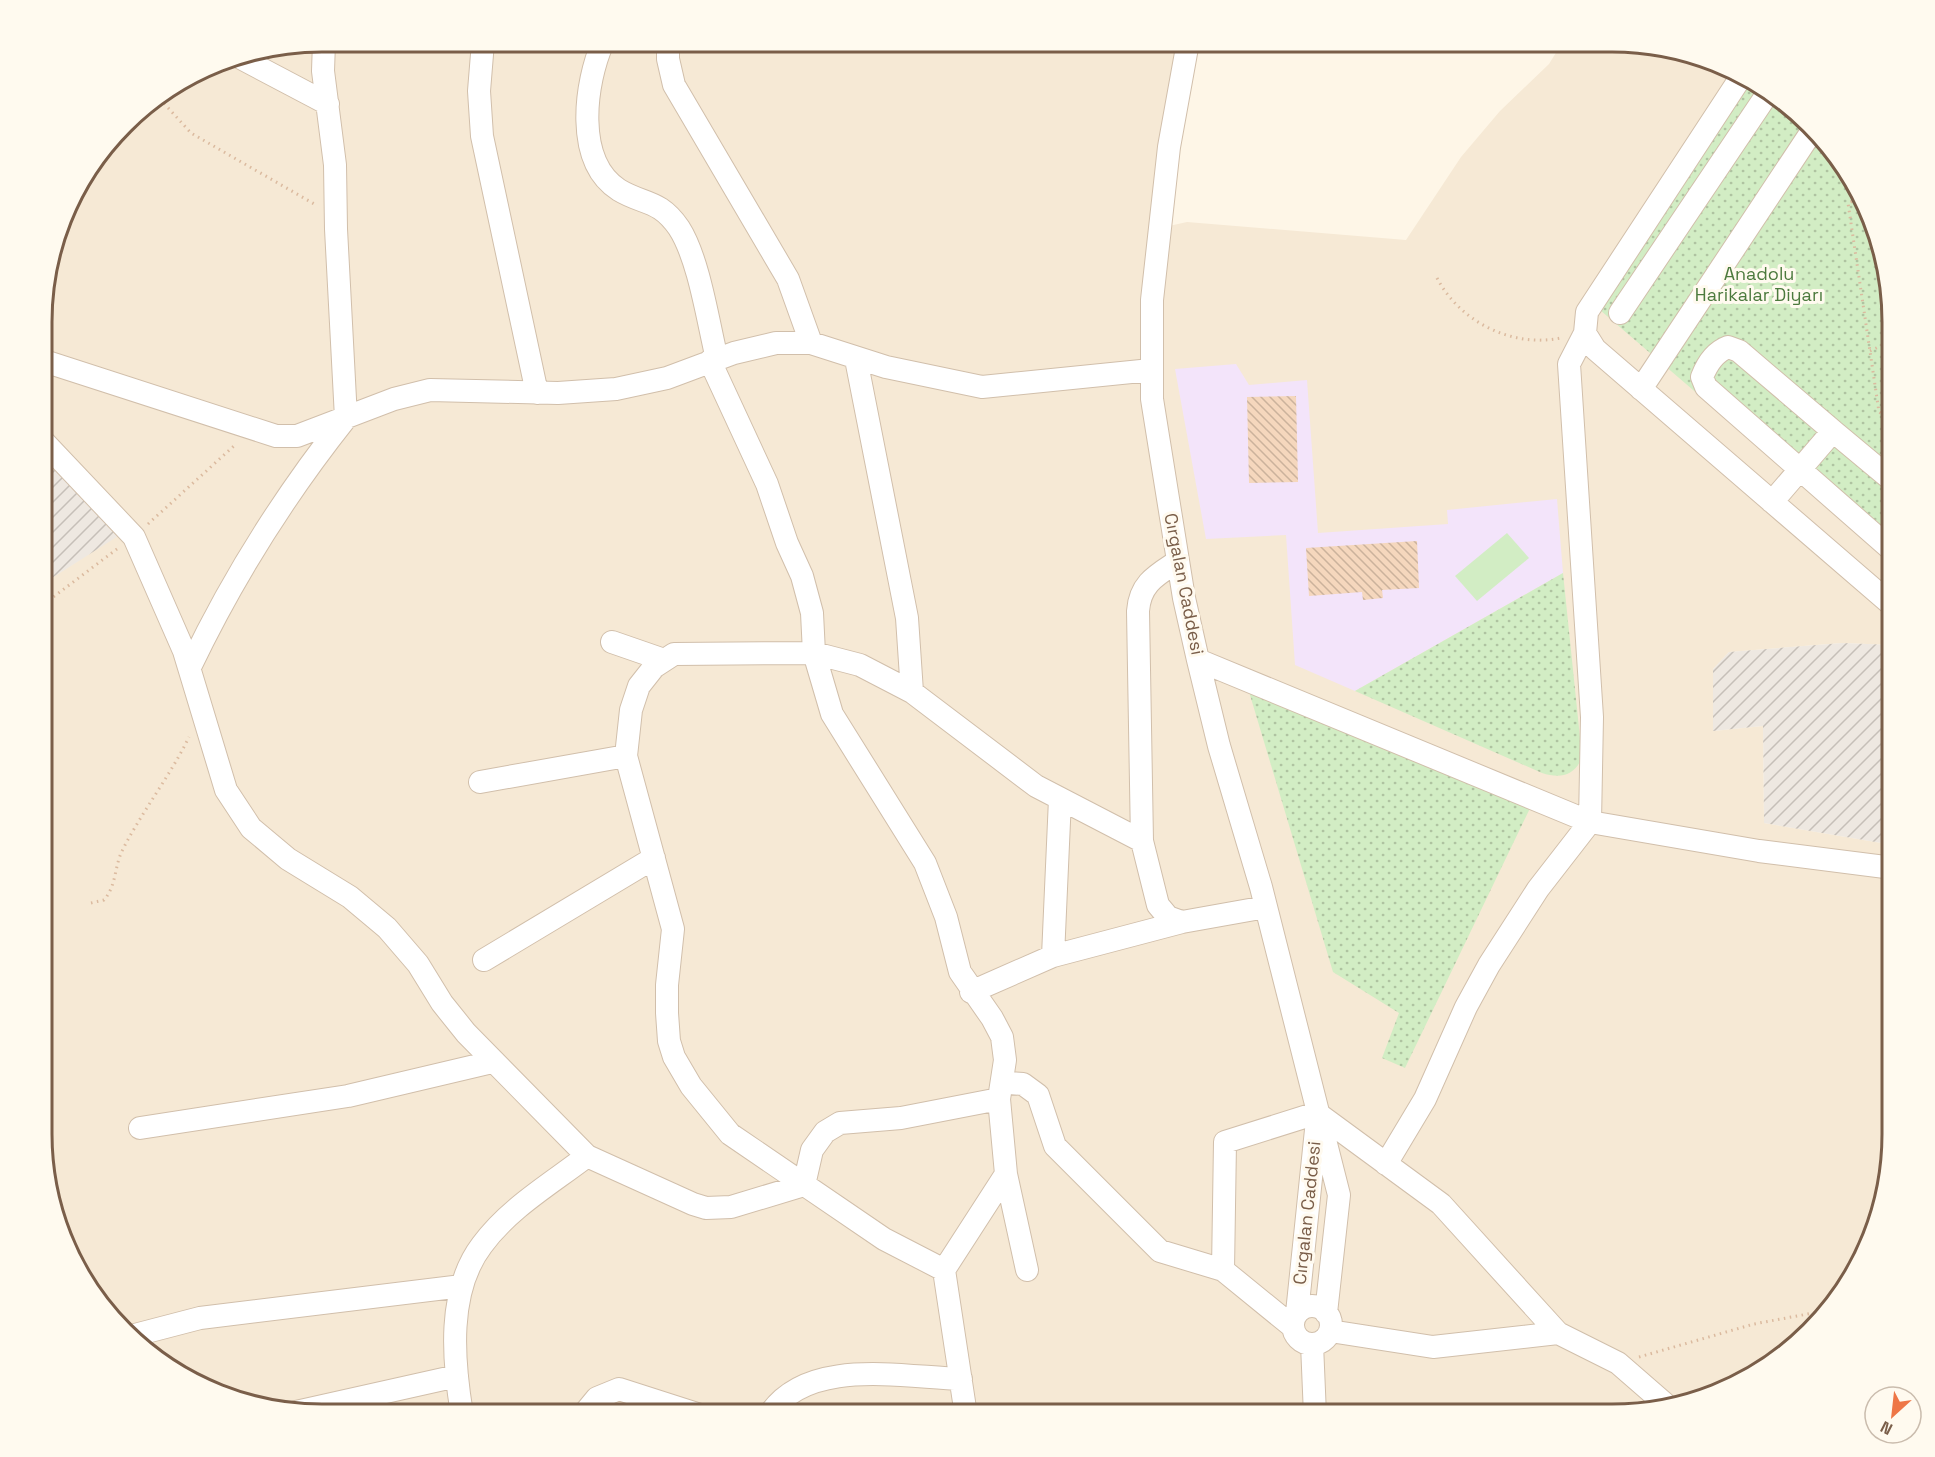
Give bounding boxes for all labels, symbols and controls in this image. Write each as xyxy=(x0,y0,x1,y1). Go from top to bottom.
park label: Anadolu Harikalar Diyarı xyxy=(1695,262,1823,306)
street label: Cırgalan Caddesi xyxy=(1159,511,1210,657)
street label: Cırgalan Caddesi xyxy=(1288,1140,1325,1286)
north arrow xyxy=(1863,1385,1923,1445)
text: N xyxy=(1877,1416,1896,1440)

